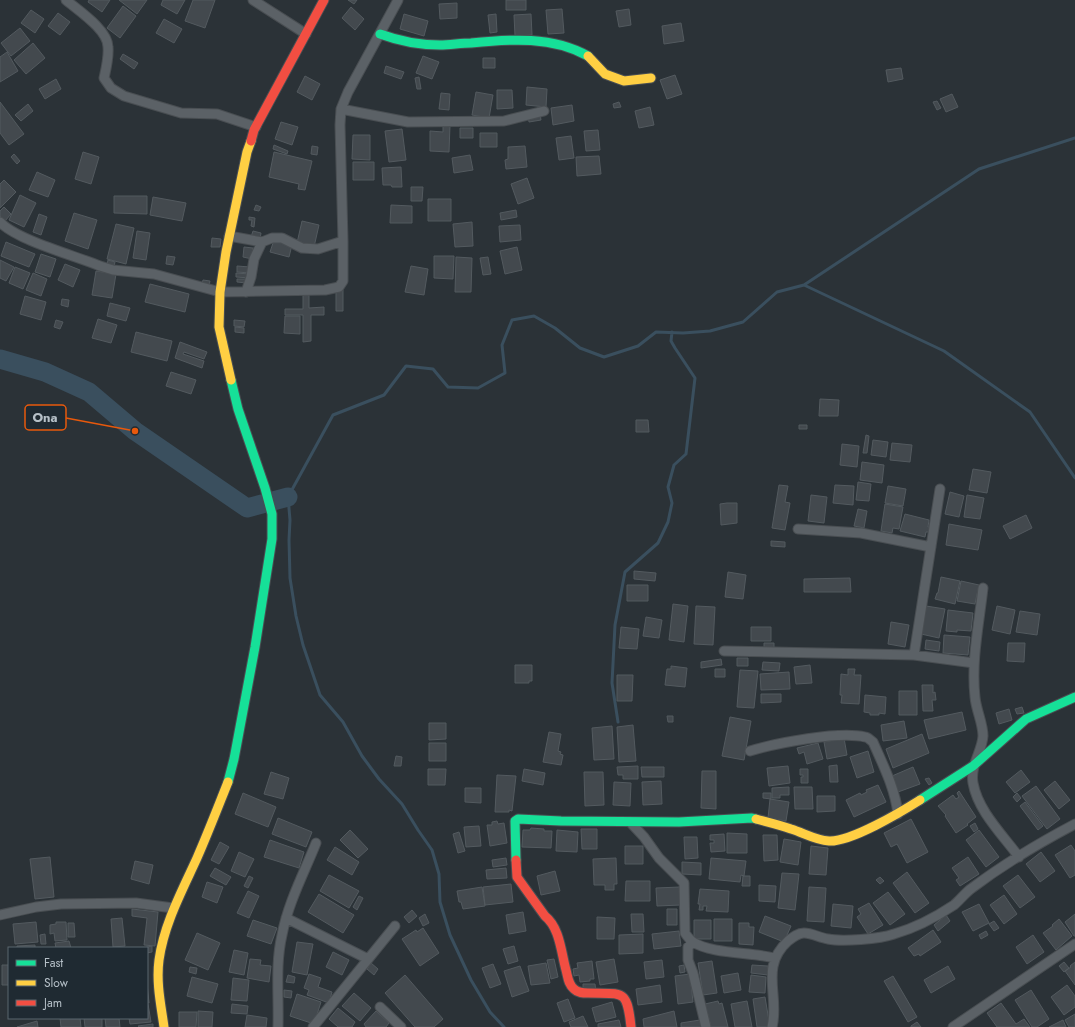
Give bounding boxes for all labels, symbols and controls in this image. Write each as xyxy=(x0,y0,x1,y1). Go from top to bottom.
callout: Ona xyxy=(25,405,66,430)
text: Ona xyxy=(32,408,58,427)
legend xyxy=(8,947,148,1019)
text: Fast xyxy=(44,954,63,972)
text: Slow xyxy=(44,974,69,992)
text: Jam xyxy=(42,994,62,1012)

